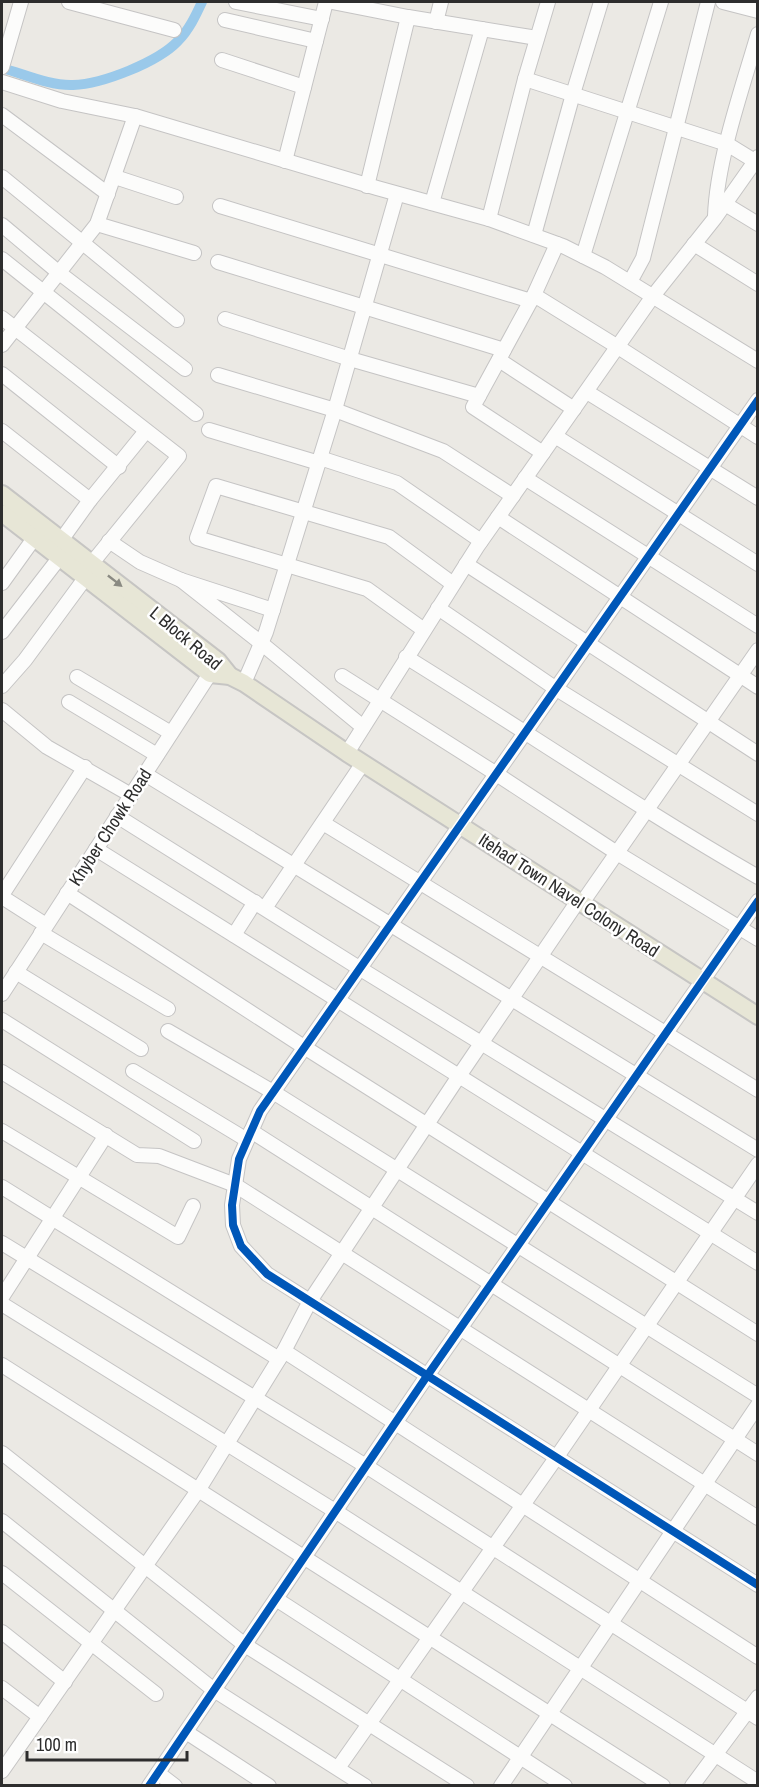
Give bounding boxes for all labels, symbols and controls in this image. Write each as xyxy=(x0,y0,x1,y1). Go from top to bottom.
one-way arrow xyxy=(107,574,123,587)
street label: L Block Road xyxy=(145,600,227,676)
street label: Khyber Chowk Road xyxy=(63,763,157,891)
street label: Itehad Town Navel Colony Road xyxy=(474,827,664,963)
scale bar xyxy=(27,1724,188,1762)
text: 100 m xyxy=(36,1732,77,1757)

